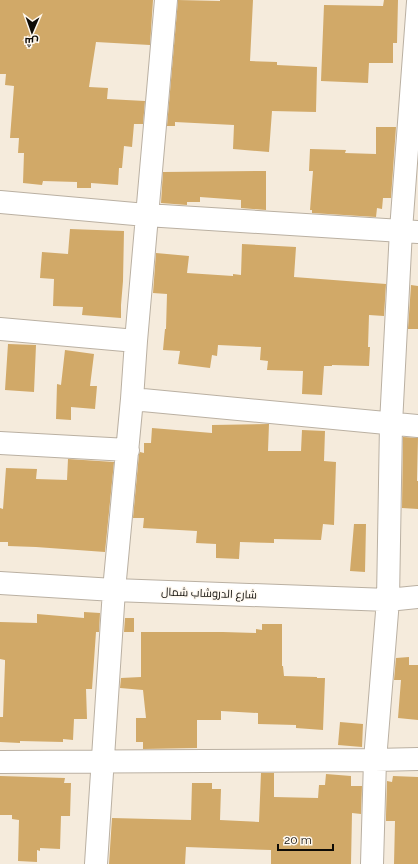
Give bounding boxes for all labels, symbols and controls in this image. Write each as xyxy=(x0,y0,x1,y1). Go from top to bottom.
north arrow xyxy=(12,12,52,52)
text: ش xyxy=(24,35,39,48)
street label: شارع الدروشاب شمال xyxy=(161,585,257,603)
scale bar xyxy=(278,826,333,852)
text: 20 m xyxy=(284,833,312,847)

